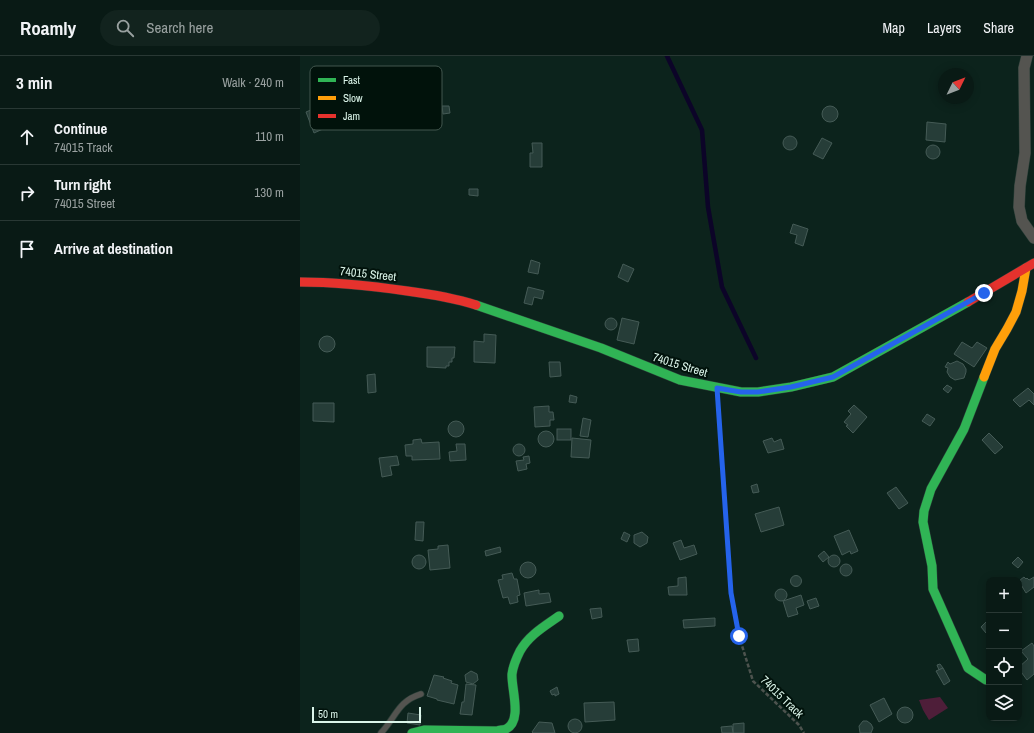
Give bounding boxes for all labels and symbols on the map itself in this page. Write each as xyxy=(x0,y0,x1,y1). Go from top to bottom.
legend xyxy=(310,66,442,130)
north arrow xyxy=(938,68,974,104)
text: Fast xyxy=(343,73,361,87)
text: Slow xyxy=(343,91,363,105)
text: Jam xyxy=(343,109,360,123)
street label: 74015 Street xyxy=(339,263,397,285)
route end xyxy=(975,284,993,302)
street label: 74015 Street xyxy=(651,349,710,381)
route start xyxy=(730,627,748,645)
street label: 74015 Track xyxy=(757,672,807,722)
scale bar xyxy=(312,705,421,724)

